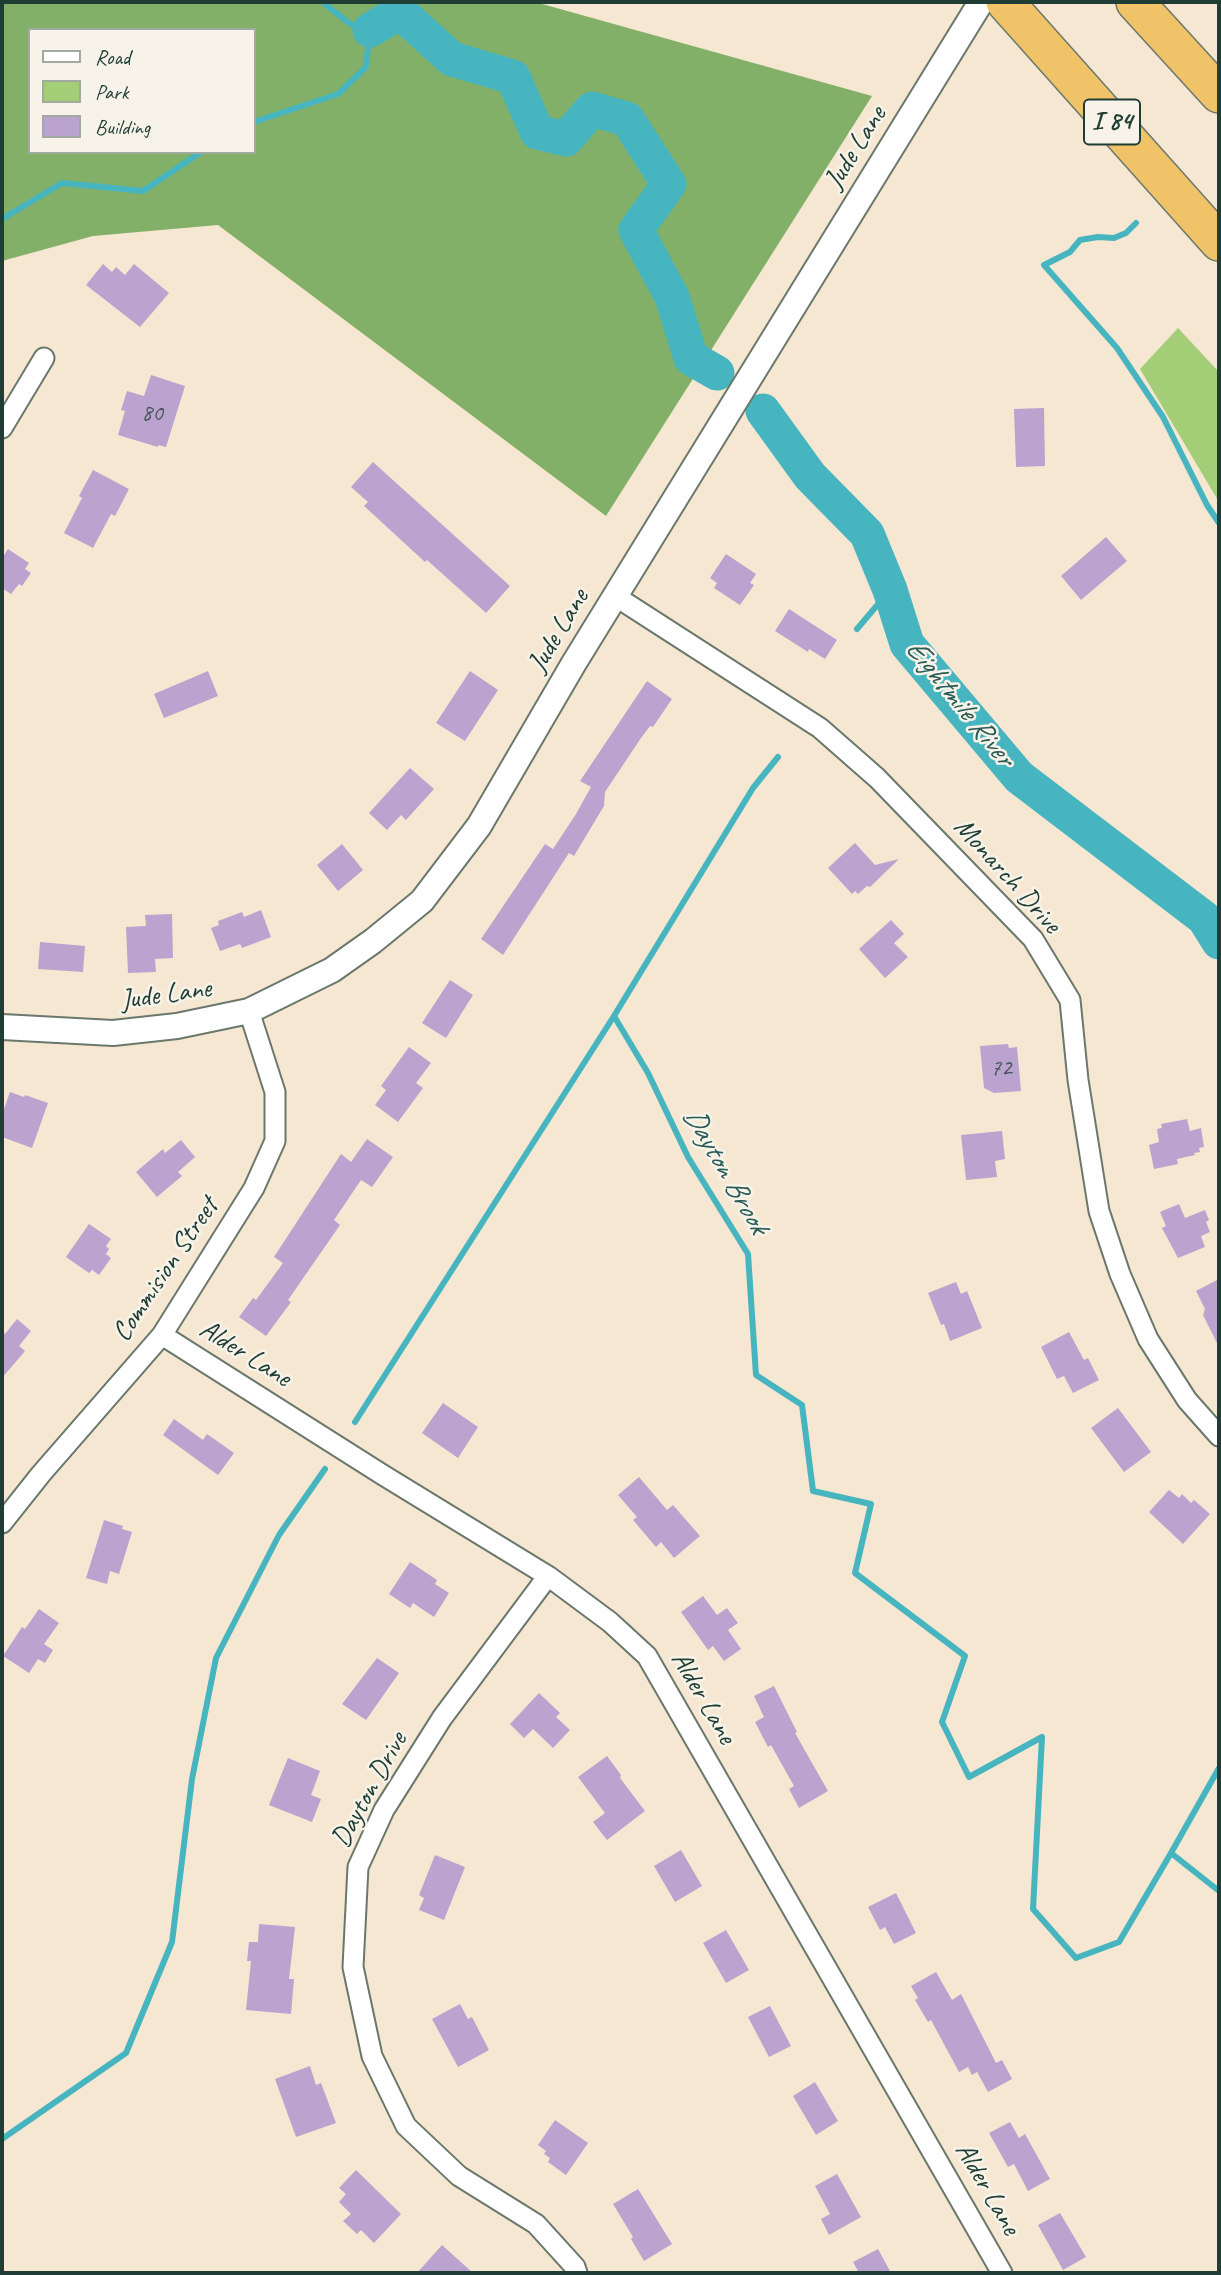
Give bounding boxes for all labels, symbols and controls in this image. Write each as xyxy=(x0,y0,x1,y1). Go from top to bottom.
legend xyxy=(28,28,256,154)
text: Road xyxy=(95,44,130,70)
text: Park xyxy=(95,79,128,105)
road number: I 84 xyxy=(1084,99,1140,144)
street label: Jude Lane xyxy=(818,100,894,196)
text: Building xyxy=(95,114,150,140)
house number: 80 xyxy=(141,400,163,428)
street label: Jude Lane xyxy=(521,583,597,679)
water label: Eightmile River xyxy=(897,632,1021,774)
street label: Monarch Drive xyxy=(946,811,1068,941)
street label: Jude Lane xyxy=(119,972,213,1018)
house number: 72 xyxy=(990,1055,1012,1083)
water label: Dayton Brook xyxy=(674,1101,776,1241)
street label: Commision Street xyxy=(106,1192,226,1348)
street label: Alder Lane xyxy=(193,1313,297,1395)
street label: Alder Lane xyxy=(663,1646,743,1750)
street label: Dayton Drive xyxy=(325,1727,415,1853)
street label: Alder Lane xyxy=(947,2137,1027,2241)

